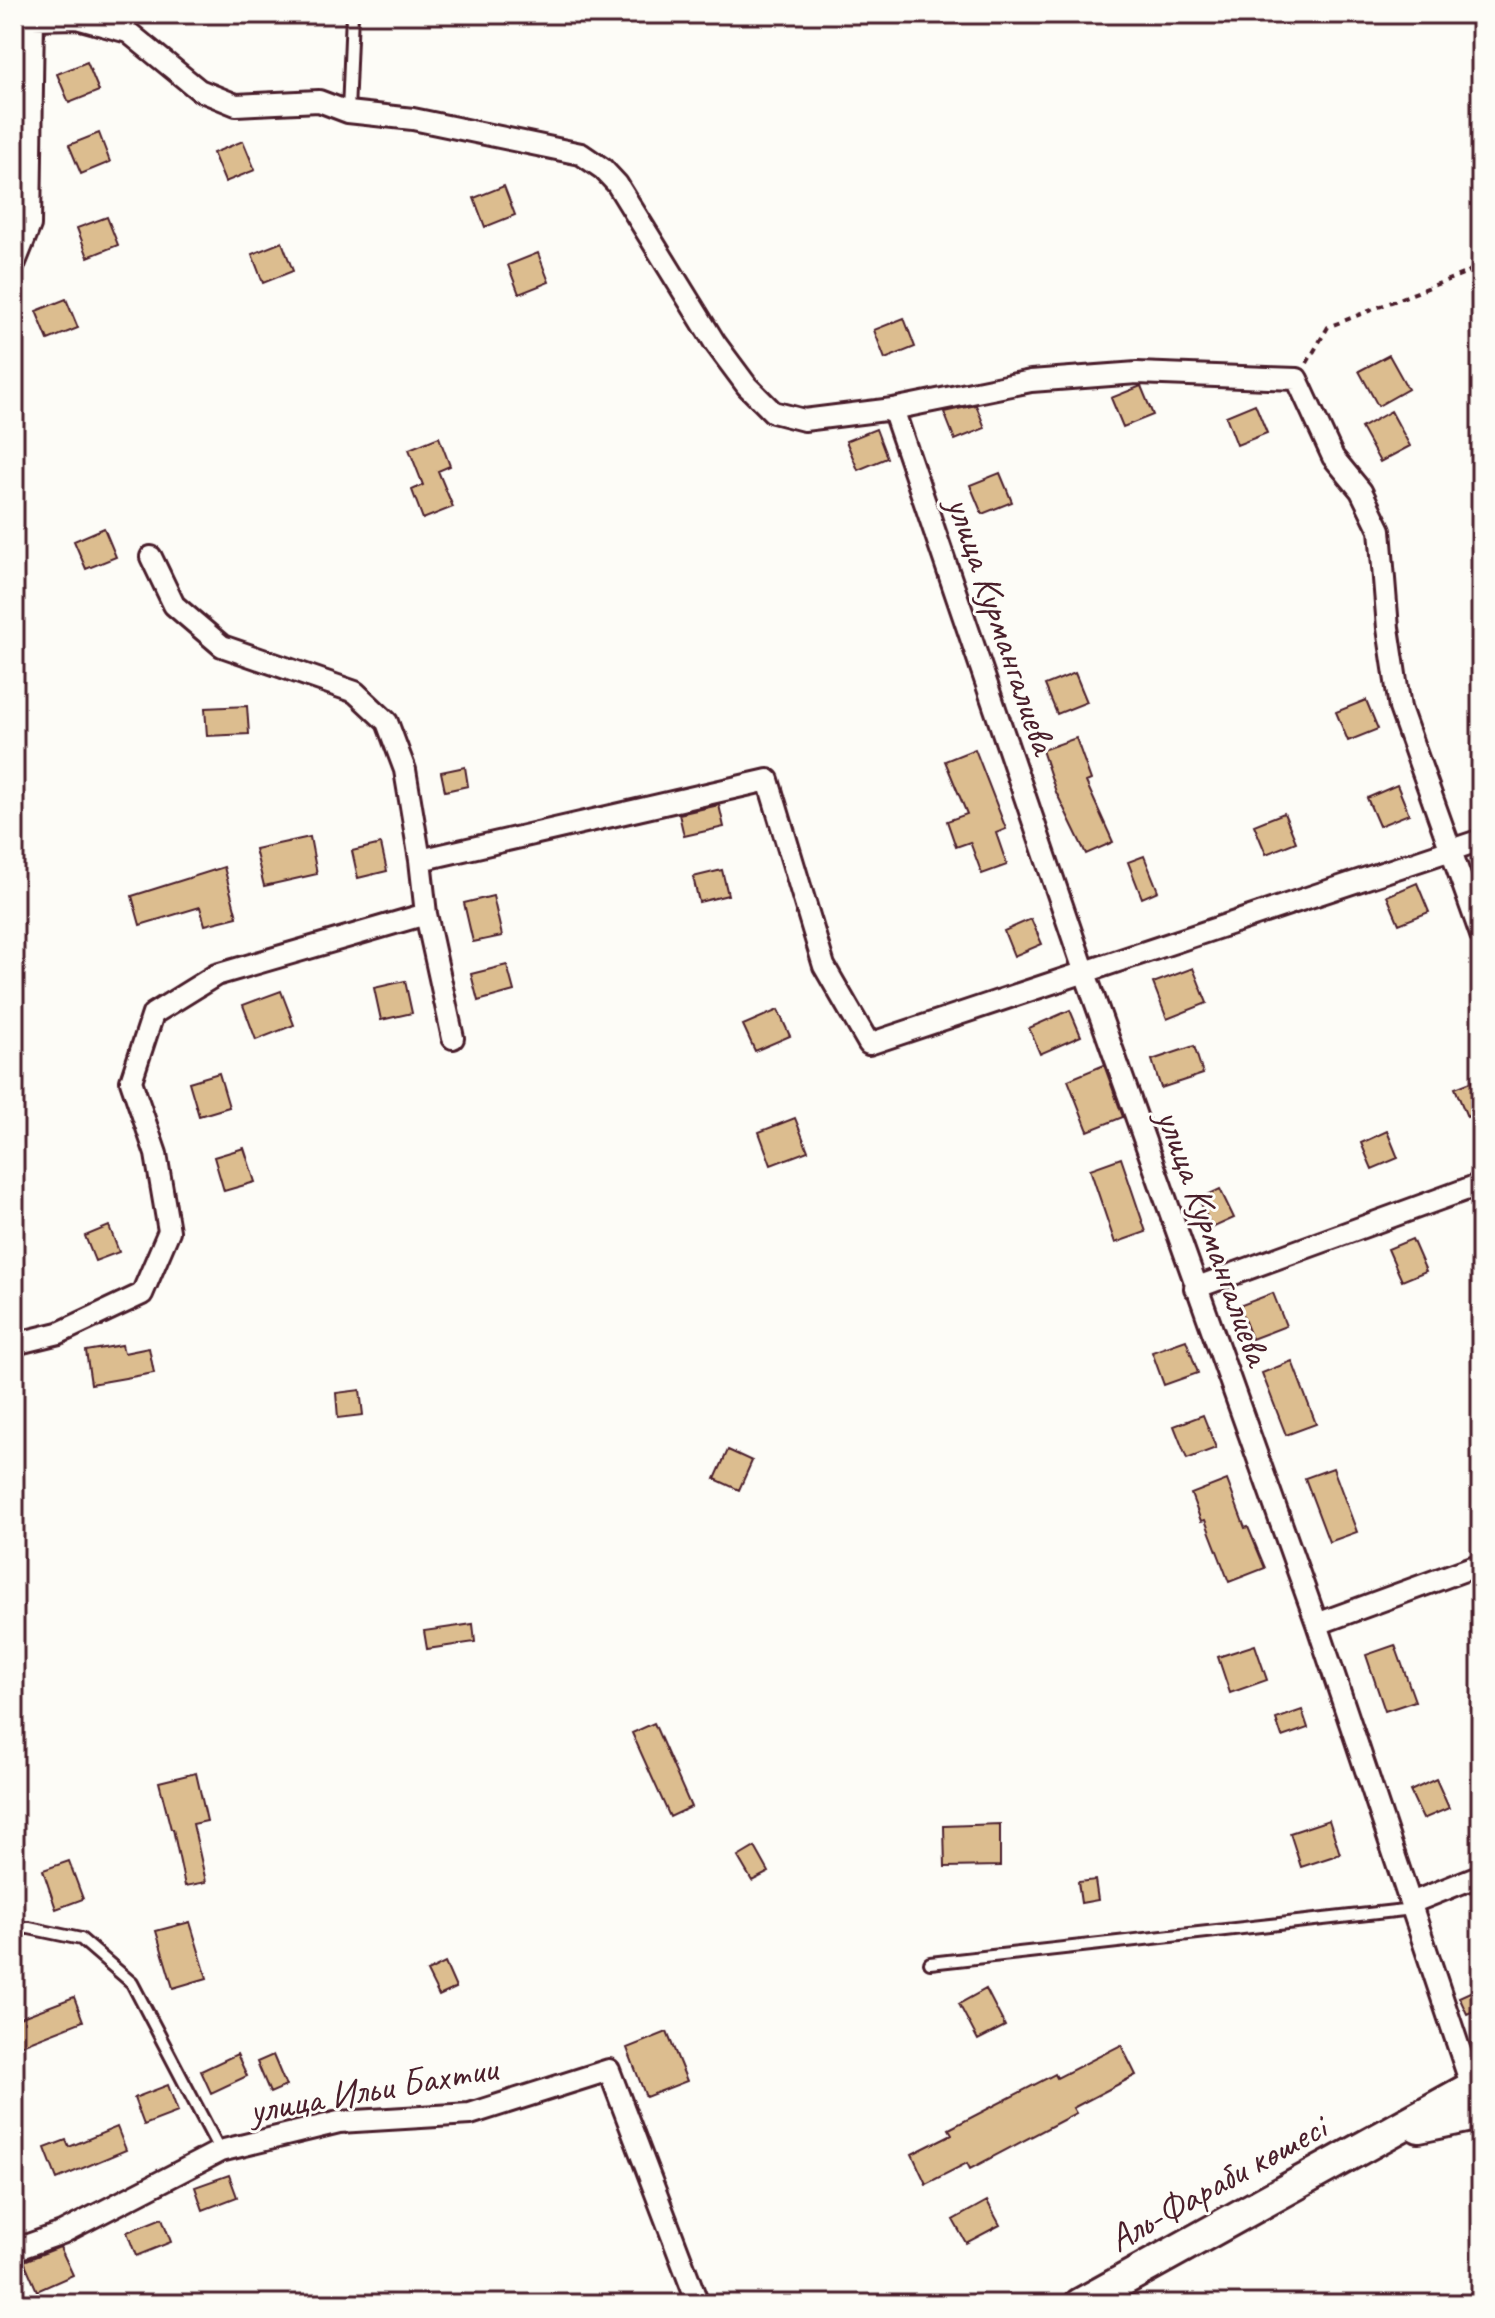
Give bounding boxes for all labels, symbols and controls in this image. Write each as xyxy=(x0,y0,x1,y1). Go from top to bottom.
street label: улица Курмангалиева xyxy=(935,489,1069,763)
street label: улица Курмангалиева xyxy=(1145,1101,1283,1374)
street label: улица Ильи Бахтии xyxy=(244,2044,502,2134)
street label: Аль-Фараби көшесі xyxy=(1100,2102,1337,2262)

